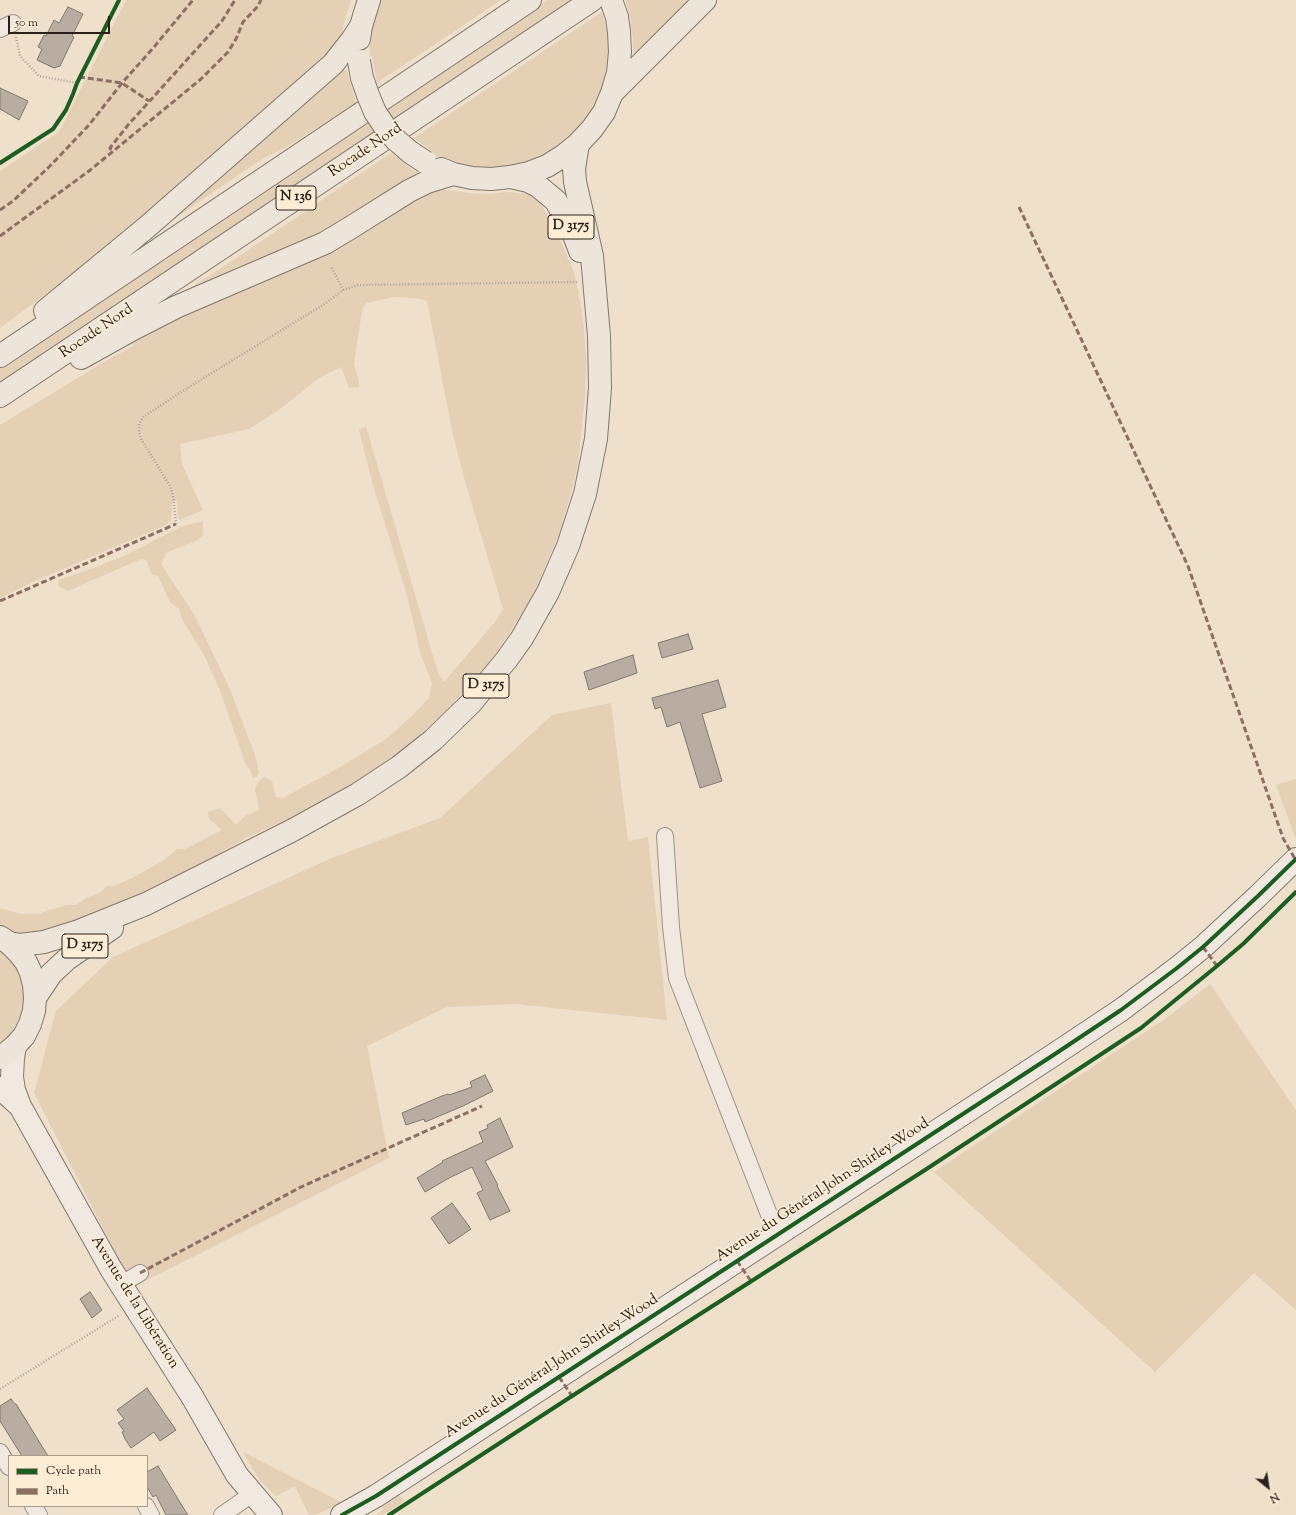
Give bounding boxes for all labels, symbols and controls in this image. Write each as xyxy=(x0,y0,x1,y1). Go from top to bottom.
scale bar xyxy=(10,8,112,34)
text: 50 m xyxy=(15,14,38,32)
street label: Rocade Nord xyxy=(326,120,406,182)
road number: N 136 xyxy=(276,186,316,210)
road number: D 3175 xyxy=(548,215,594,239)
street label: Rocade Nord xyxy=(57,301,137,363)
road number: D 3175 xyxy=(463,674,509,698)
road number: D 3175 xyxy=(62,934,108,958)
street label: Avenue du Général John Shirley Wood xyxy=(713,1115,933,1267)
street label: Avenue de la Libération xyxy=(86,1233,182,1373)
street label: Avenue du Général John Shirley Wood xyxy=(442,1291,662,1443)
legend xyxy=(8,1455,148,1507)
text: Cycle path xyxy=(46,1462,101,1480)
north arrow xyxy=(1248,1467,1288,1507)
text: Path xyxy=(46,1482,69,1500)
text: N xyxy=(1266,1488,1282,1507)

